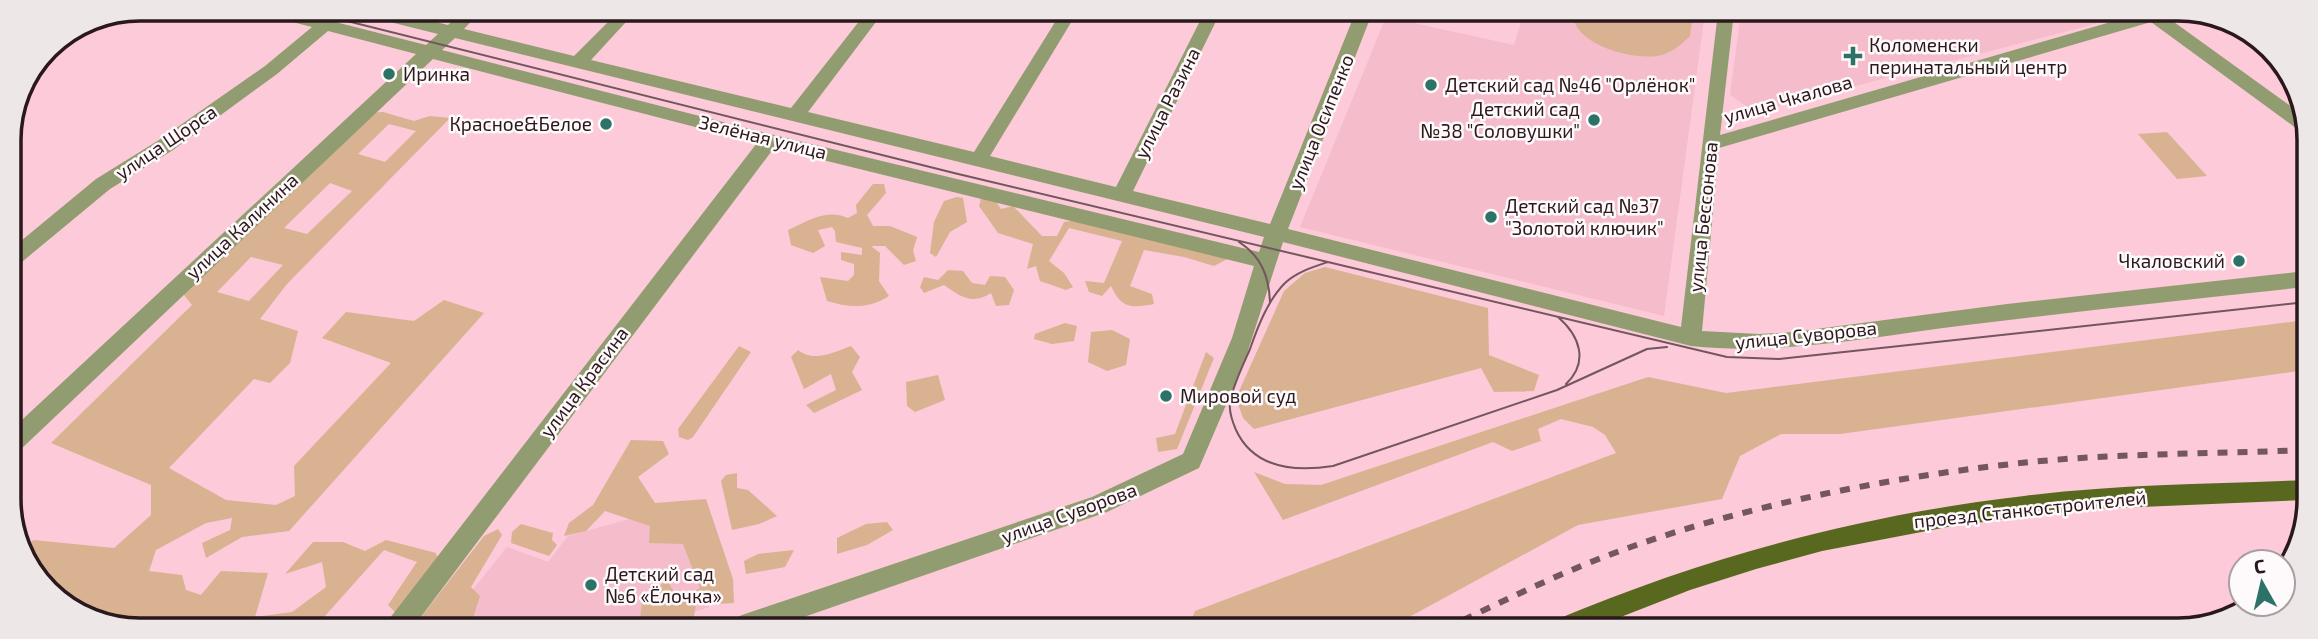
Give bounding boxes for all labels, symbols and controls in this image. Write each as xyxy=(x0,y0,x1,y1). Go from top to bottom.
place label: Коломенски перинатальный центр xyxy=(1869,33,2067,78)
street label: улица Разина xyxy=(1129,44,1205,162)
marker: Коломенски перинатальный центр xyxy=(1843,46,1863,66)
street label: улица Осипенко xyxy=(1283,51,1359,193)
place label: Иринка xyxy=(403,62,470,85)
marker: Иринка xyxy=(381,66,397,82)
street label: улица Чкалова xyxy=(1721,69,1855,129)
place label: Детский сад №46 "Орлёнок" xyxy=(1445,73,1696,96)
marker: Детский сад №46 "Орлёнок" xyxy=(1423,77,1439,93)
place label: Детский сад №38 "Соловушки" xyxy=(1420,97,1580,143)
street label: улица Щорса xyxy=(111,99,221,185)
street label: Зелёная улица xyxy=(697,110,829,164)
place label: Красное&Белое xyxy=(449,112,592,135)
marker: Детский сад №38 "Соловушки" xyxy=(1586,112,1602,128)
marker: Красное&Белое xyxy=(598,116,614,132)
street label: улица Бессонова xyxy=(1683,141,1723,293)
street label: улица Калинина xyxy=(181,168,303,284)
place label: Детский сад №37 "Золотой ключик" xyxy=(1505,194,1664,239)
marker: Детский сад №37 "Золотой ключик" xyxy=(1483,209,1499,225)
place label: Чкаловский xyxy=(2119,249,2225,272)
marker: Чкаловский xyxy=(2231,253,2247,269)
street label: улица Суворова xyxy=(1734,316,1878,354)
street label: улица Красина xyxy=(535,322,633,442)
place label: Мировой суд xyxy=(1180,384,1296,408)
marker: Мировой суд xyxy=(1158,388,1174,404)
street label: улица Суворова xyxy=(998,477,1140,549)
street label: проезд Станкостроителей xyxy=(1913,485,2147,532)
north arrow xyxy=(2227,548,2297,618)
text: С xyxy=(2252,554,2267,578)
place label: Детский сад №6 «Ёлочка» xyxy=(605,562,722,607)
marker: Детский сад №6 «Ёлочка» xyxy=(583,577,599,593)

